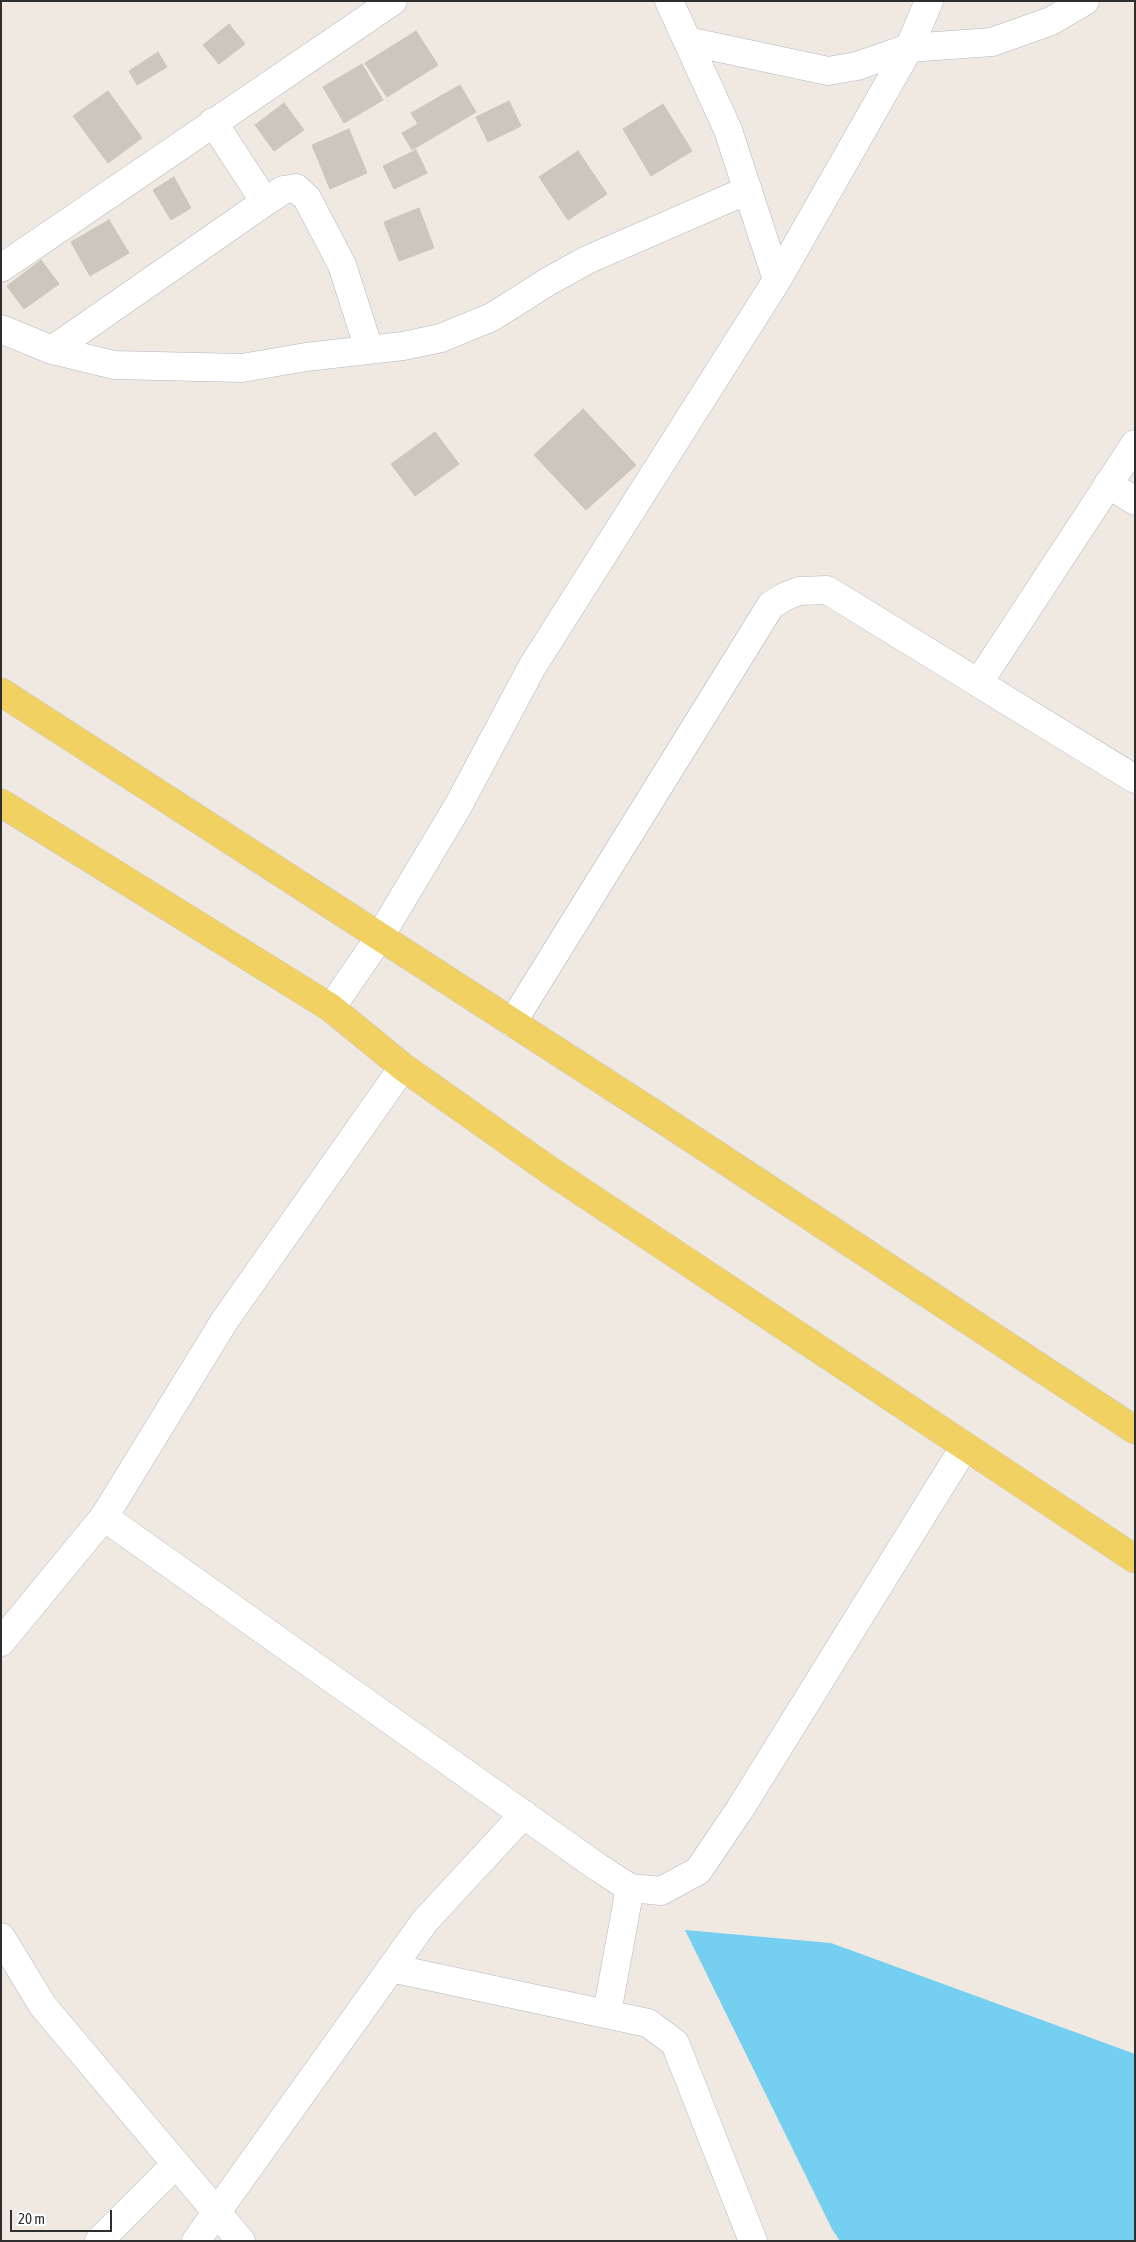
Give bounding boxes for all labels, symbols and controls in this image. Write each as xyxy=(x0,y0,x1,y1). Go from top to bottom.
scale bar xyxy=(12,2200,115,2232)
text: 20 m xyxy=(18,2210,45,2227)

